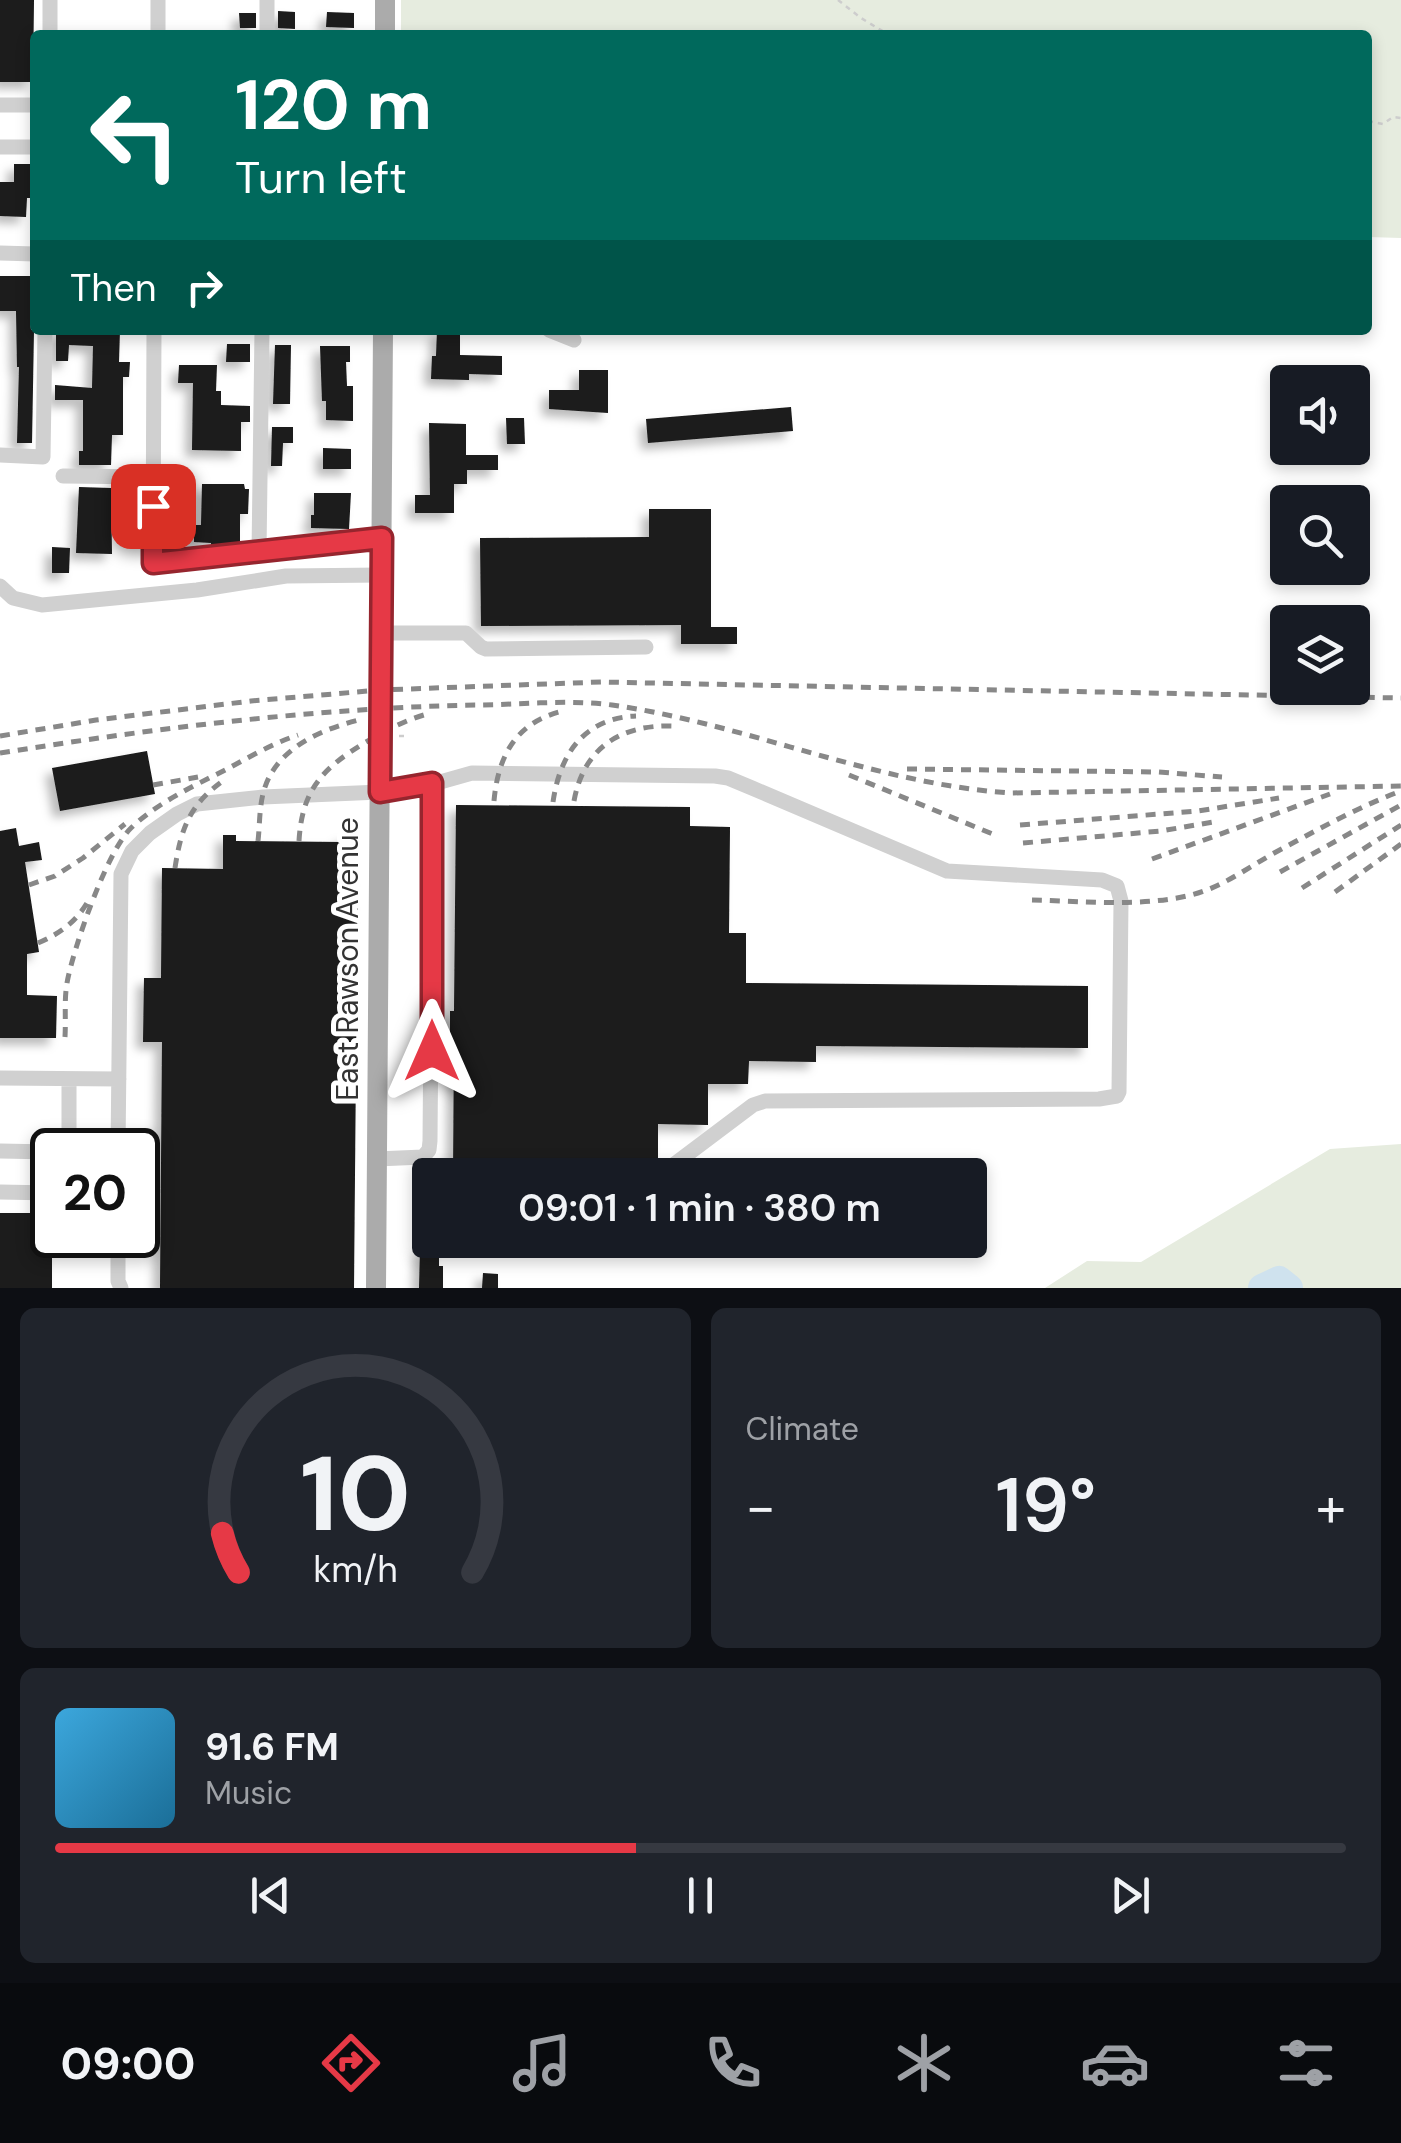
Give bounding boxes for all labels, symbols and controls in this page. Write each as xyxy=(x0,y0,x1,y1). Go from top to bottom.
text: 120 m xyxy=(235,60,432,151)
icon: left xyxy=(70,70,200,200)
text: Turn left xyxy=(235,148,407,207)
icon: right xyxy=(177,260,232,315)
text: Then xyxy=(70,263,157,313)
map controls xyxy=(1270,365,1370,705)
button: sound xyxy=(1270,365,1370,465)
pin xyxy=(111,464,196,549)
icon: arrive xyxy=(126,479,181,534)
button: search xyxy=(1270,485,1370,585)
button: layers xyxy=(1270,605,1370,705)
street label: East Rawson Avenue xyxy=(328,817,367,1101)
position arrow xyxy=(380,999,484,1103)
speed limit sign: 20 xyxy=(30,1128,160,1258)
text: 09:01 · 1 min · 380 m xyxy=(518,1183,881,1233)
text: Climate xyxy=(746,1408,859,1450)
text: 10 xyxy=(300,1427,411,1562)
text: 19° xyxy=(996,1457,1096,1554)
text: − xyxy=(746,1471,776,1543)
text: + xyxy=(1316,1471,1346,1543)
text: km/h xyxy=(313,1547,397,1593)
text: 91.6 FM xyxy=(205,1722,339,1772)
text: Music xyxy=(205,1772,292,1814)
icon: previous xyxy=(243,1868,298,1923)
icon: pause xyxy=(673,1868,728,1923)
icon: next xyxy=(1103,1868,1158,1923)
icon: directions xyxy=(316,2028,386,2098)
icon: music xyxy=(507,2028,577,2098)
icon: phone xyxy=(698,2028,768,2098)
icon: climate xyxy=(889,2028,959,2098)
icon: car xyxy=(1080,2028,1150,2098)
icon: filters xyxy=(1271,2028,1341,2098)
text: 09:00 xyxy=(60,2034,195,2093)

